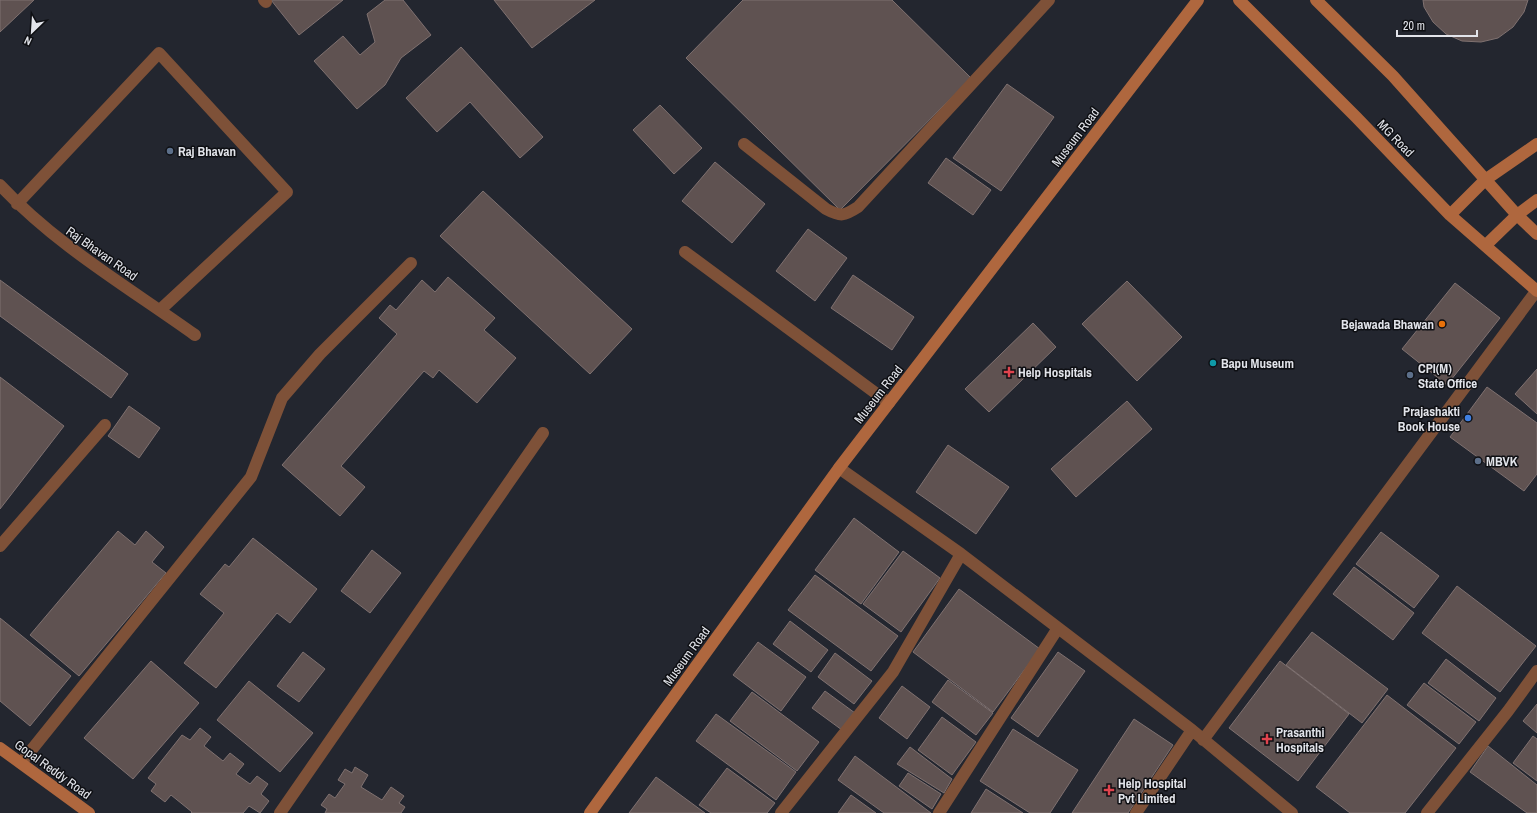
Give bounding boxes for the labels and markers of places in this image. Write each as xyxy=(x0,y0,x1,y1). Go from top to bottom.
place label: Raj Bhavan xyxy=(178,143,236,160)
marker: Raj Bhavan xyxy=(165,146,175,156)
place label: Bejawada Bhawan xyxy=(1341,316,1434,333)
marker: Bejawada Bhawan xyxy=(1437,319,1447,329)
place label: Bapu Museum xyxy=(1221,355,1294,372)
marker: Bapu Museum xyxy=(1208,358,1218,368)
place label: CPI(M) State Office xyxy=(1418,360,1477,392)
place label: Help Hospitals xyxy=(1018,364,1092,381)
marker: Help Hospitals xyxy=(1003,366,1015,378)
marker: CPI(M) State Office xyxy=(1405,370,1415,380)
place label: Prajashakti Book House xyxy=(1398,403,1460,435)
marker: Prajashakti Book House xyxy=(1463,413,1473,423)
place label: MBVK xyxy=(1486,453,1518,470)
marker: MBVK xyxy=(1473,456,1483,466)
place label: Prasanthi Hospitals xyxy=(1276,724,1325,756)
marker: Prasanthi Hospitals xyxy=(1261,733,1273,745)
place label: Help Hospital Pvt Limited xyxy=(1118,775,1186,807)
marker: Help Hospital Pvt Limited xyxy=(1103,784,1115,796)

